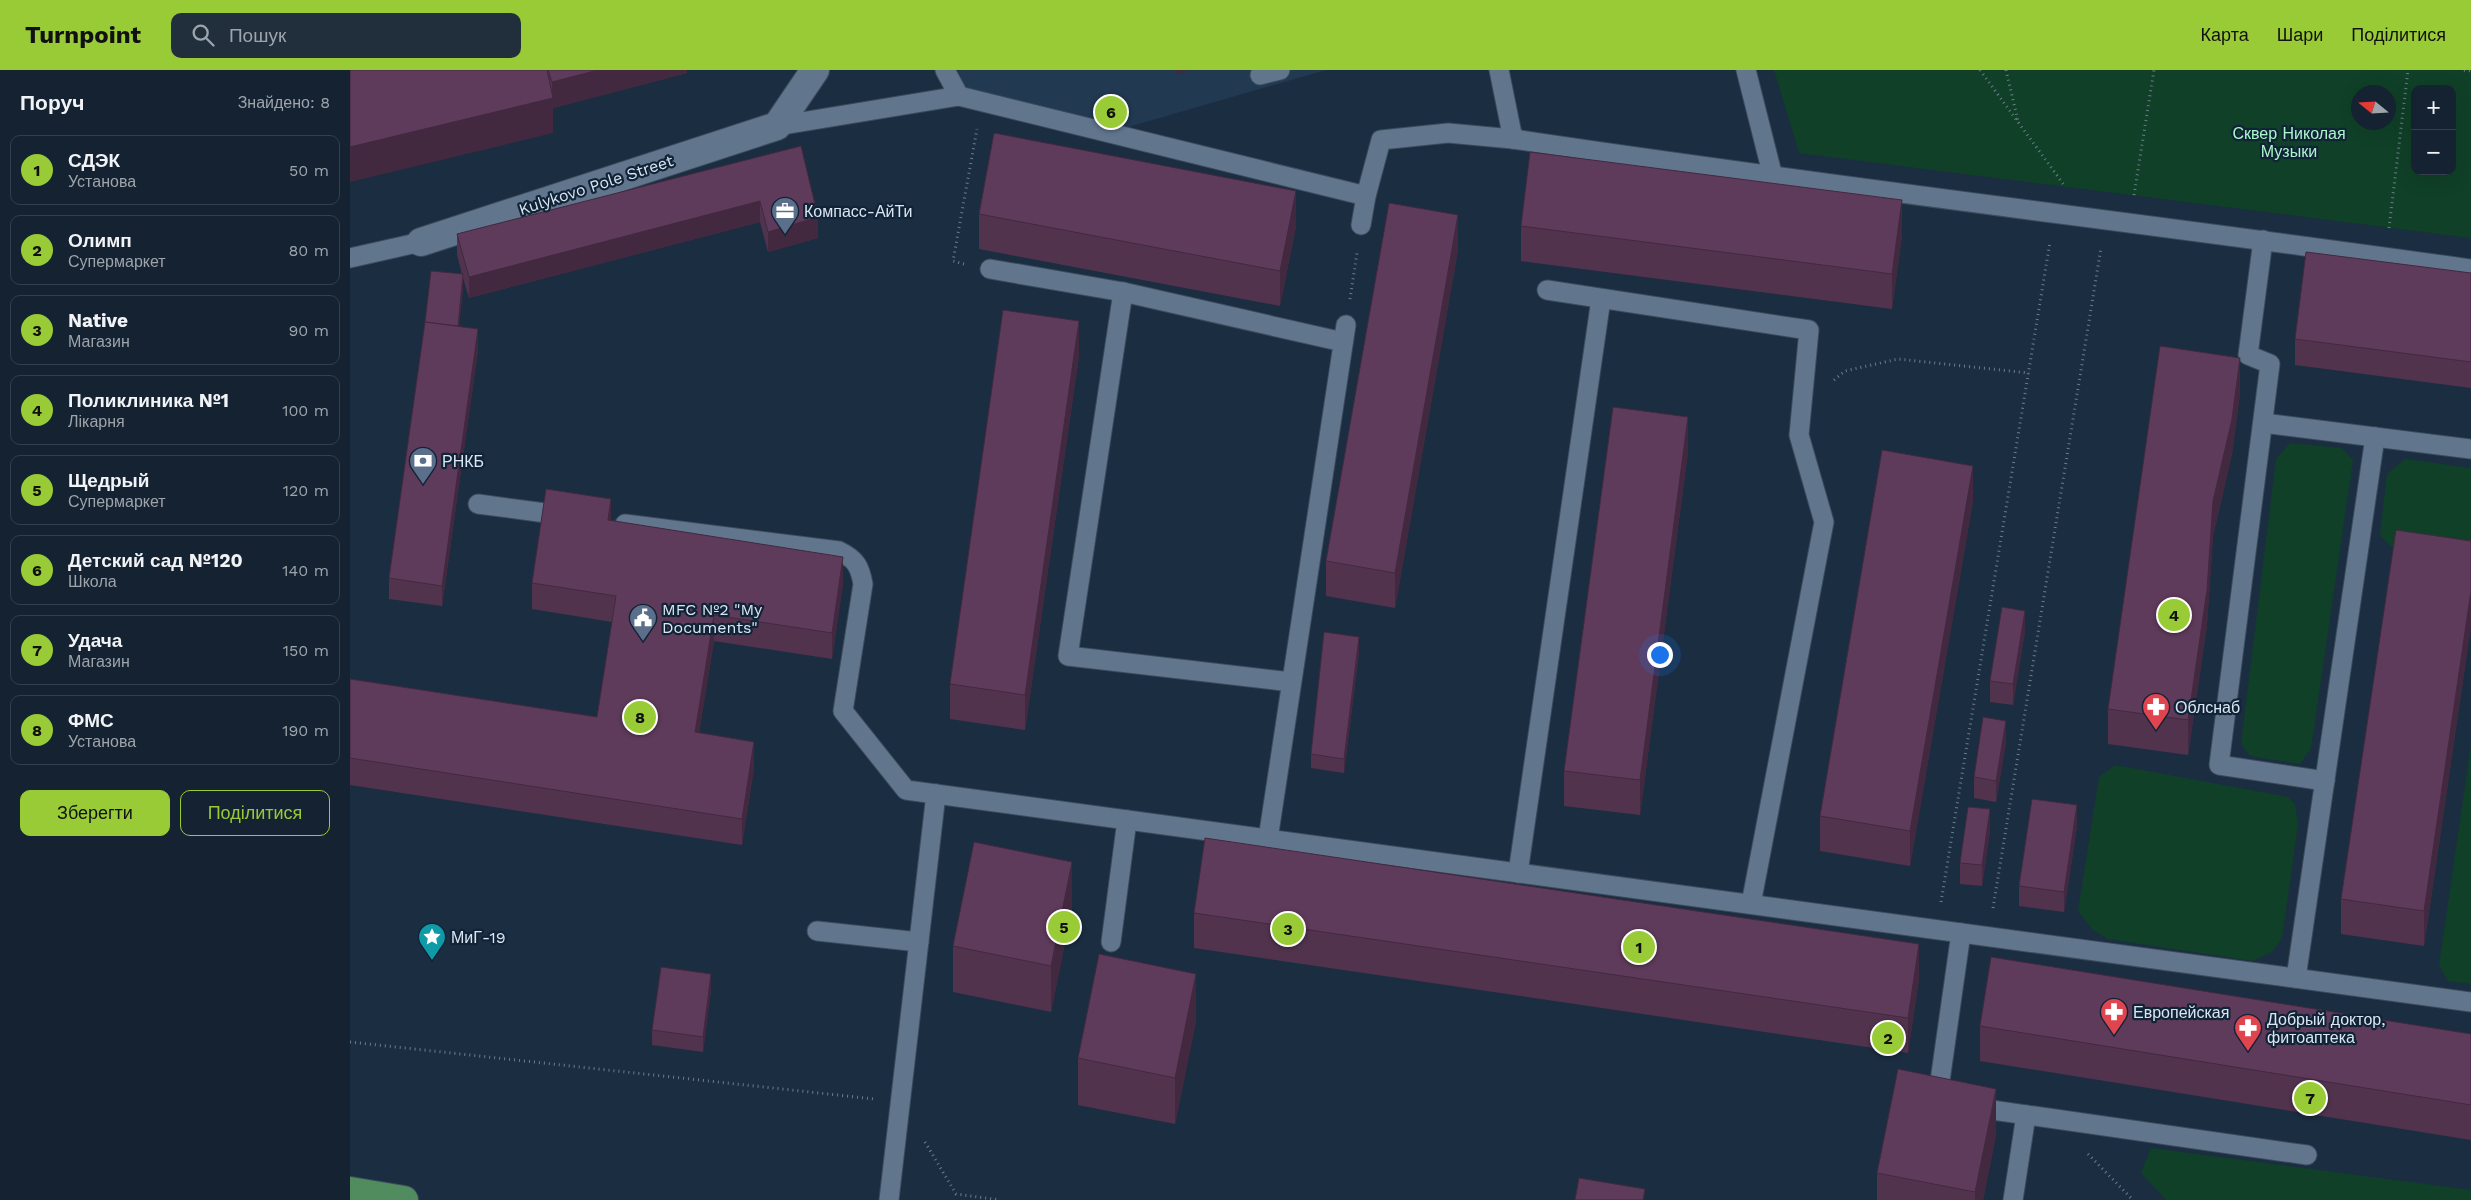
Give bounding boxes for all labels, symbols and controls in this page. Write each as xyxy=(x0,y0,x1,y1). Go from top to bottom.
search box xyxy=(171,13,521,58)
text: Turnpoint xyxy=(25,21,141,49)
icon: search xyxy=(189,21,217,49)
text: Пошук xyxy=(229,24,286,47)
text: Карта xyxy=(2201,24,2249,45)
text: Шари xyxy=(2277,24,2323,45)
text: Поділитися xyxy=(2351,24,2446,45)
north arrow xyxy=(2351,85,2396,130)
map controls xyxy=(2411,85,2456,175)
button: + xyxy=(2411,85,2456,130)
text: Поруч xyxy=(20,90,84,115)
text: Знайдено: 8 xyxy=(238,93,330,112)
pin: 6 xyxy=(1095,93,1127,131)
park label: Сквер Николая Музыки xyxy=(2232,124,2346,161)
button: − xyxy=(2411,130,2456,175)
text: СДЭК xyxy=(68,149,120,172)
street label: Kulykovo Pole Street xyxy=(516,151,676,219)
text: 1 xyxy=(34,161,40,180)
text: 50 m xyxy=(289,161,329,180)
text: Установа xyxy=(68,172,136,191)
office icon: Компасс-АйТи xyxy=(770,196,800,235)
place label: Компасс-АйТи xyxy=(804,202,913,221)
text: Олимп xyxy=(68,229,132,252)
text: 2 xyxy=(32,241,42,260)
text: 80 m xyxy=(288,241,329,260)
text: Супермаркет xyxy=(68,252,166,271)
text: Native xyxy=(68,309,128,332)
text: 3 xyxy=(32,321,42,340)
text: 90 m xyxy=(288,321,329,340)
text: Магазин xyxy=(68,332,130,351)
text: Поликлиника №1 xyxy=(68,389,229,412)
text: 4 xyxy=(32,401,42,420)
text: 100 m xyxy=(282,401,329,420)
text: Лікарня xyxy=(68,412,125,431)
bank icon: РНКБ xyxy=(408,446,438,485)
place label: РНКБ xyxy=(442,452,484,471)
text: Щедрый xyxy=(68,469,150,492)
text: 5 xyxy=(32,481,42,500)
text: 120 m xyxy=(283,481,329,500)
text: Супермаркет xyxy=(68,492,166,511)
text: Детский сад №120 xyxy=(68,549,243,572)
text: 6 xyxy=(32,561,42,580)
text: 140 m xyxy=(282,561,329,580)
text: Школа xyxy=(68,572,117,591)
pin: 4 xyxy=(2158,596,2190,634)
place label: MFC №2 "My Documents" xyxy=(662,600,763,637)
public building icon: MFC №2 "My Documents" xyxy=(628,603,658,642)
text: Удача xyxy=(68,629,122,652)
text: 7 xyxy=(32,641,42,660)
text: 150 m xyxy=(283,641,329,660)
your location xyxy=(1647,642,1673,668)
text: Магазин xyxy=(68,652,130,671)
pharmacy icon: Облснаб xyxy=(2141,692,2171,731)
pin: 8 xyxy=(624,698,656,736)
place label: Облснаб xyxy=(2175,698,2240,717)
text: ФМС xyxy=(68,709,114,732)
text: 8 xyxy=(32,721,42,740)
text: 190 m xyxy=(282,721,329,740)
text: Установа xyxy=(68,732,136,751)
button: Зберегти xyxy=(20,790,170,836)
button: Поділитися xyxy=(180,790,330,836)
pin: 5 xyxy=(1048,908,1080,946)
pin: 3 xyxy=(1272,910,1304,948)
place icon: МиГ-19 xyxy=(417,922,447,961)
place label: МиГ-19 xyxy=(451,928,506,947)
pin: 1 xyxy=(1623,928,1655,966)
pharmacy icon: Европейская xyxy=(2099,997,2129,1036)
place label: Европейская xyxy=(2133,1003,2229,1022)
place label: Добрый доктор, фитоаптека xyxy=(2267,1010,2386,1047)
pharmacy icon: Добрый доктор, фитоаптека xyxy=(2233,1013,2263,1052)
pin: 2 xyxy=(1872,1019,1904,1057)
pin: 7 xyxy=(2294,1079,2326,1117)

